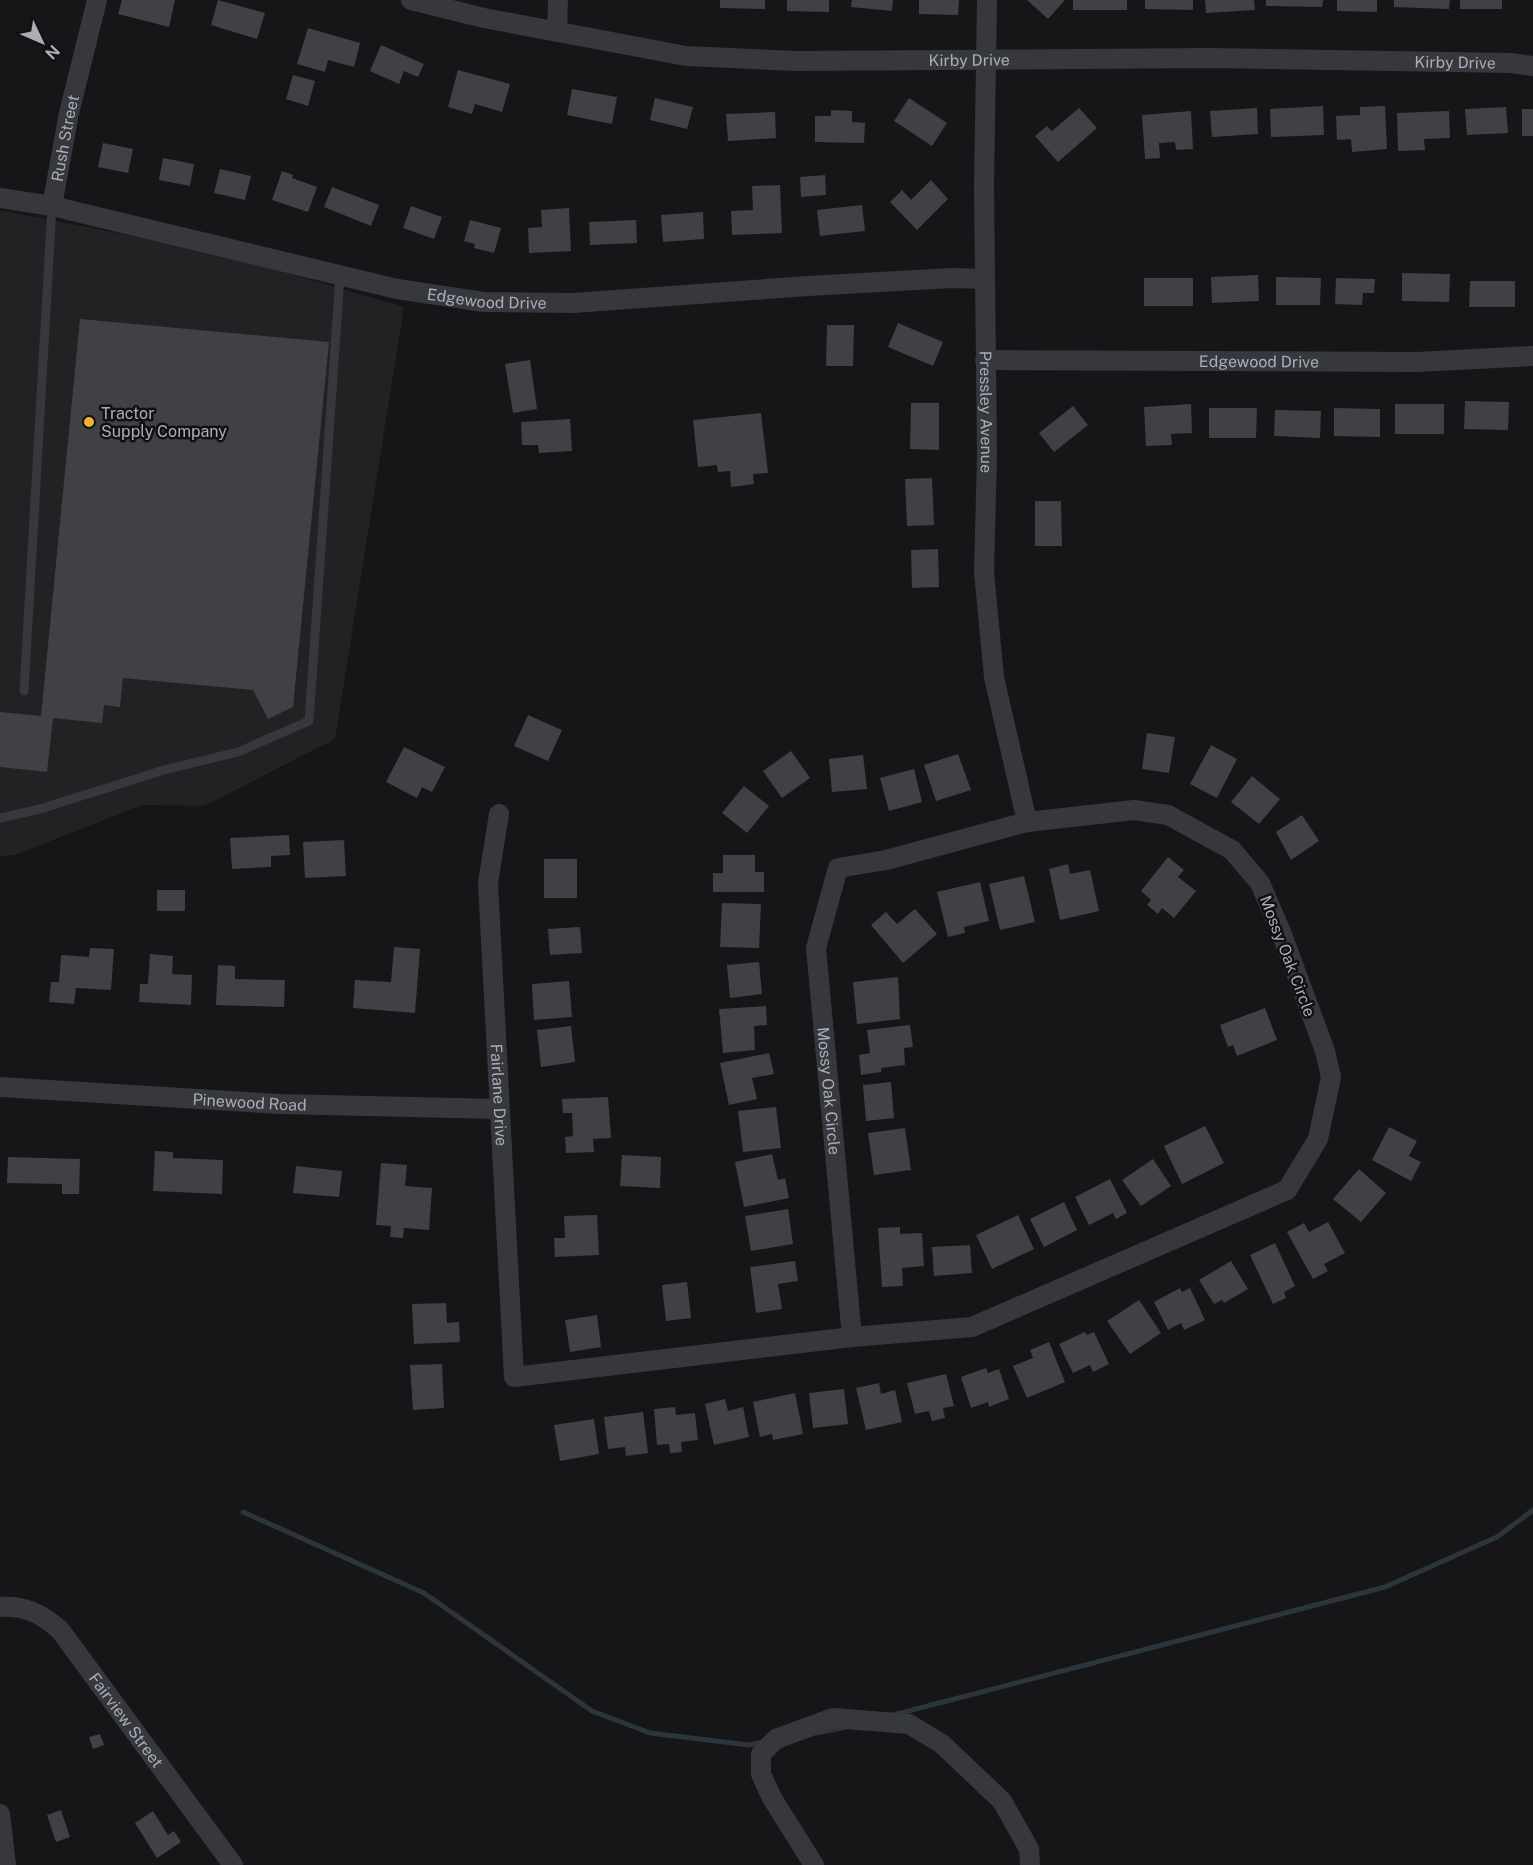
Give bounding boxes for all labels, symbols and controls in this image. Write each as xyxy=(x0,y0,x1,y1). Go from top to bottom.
north arrow xyxy=(12,12,72,72)
text: N xyxy=(41,41,64,63)
street label: Kirby Drive xyxy=(928,50,1010,70)
street label: Kirby Drive xyxy=(1414,52,1496,73)
street label: Rush Street xyxy=(48,93,83,183)
street label: Edgewood Drive xyxy=(426,285,547,313)
street label: Pressley Avenue xyxy=(976,351,996,473)
street label: Edgewood Drive xyxy=(1199,352,1319,372)
place label: Tractor Supply Company xyxy=(101,404,227,441)
marker: Tractor Supply Company xyxy=(82,415,96,429)
street label: Mossy Oak Circle xyxy=(1256,893,1319,1019)
street label: Mossy Oak Circle xyxy=(813,1026,844,1156)
street label: Fairlane Drive xyxy=(486,1043,511,1147)
street label: Pinewood Road xyxy=(192,1090,307,1115)
street label: Fairview Street xyxy=(85,1669,167,1771)

